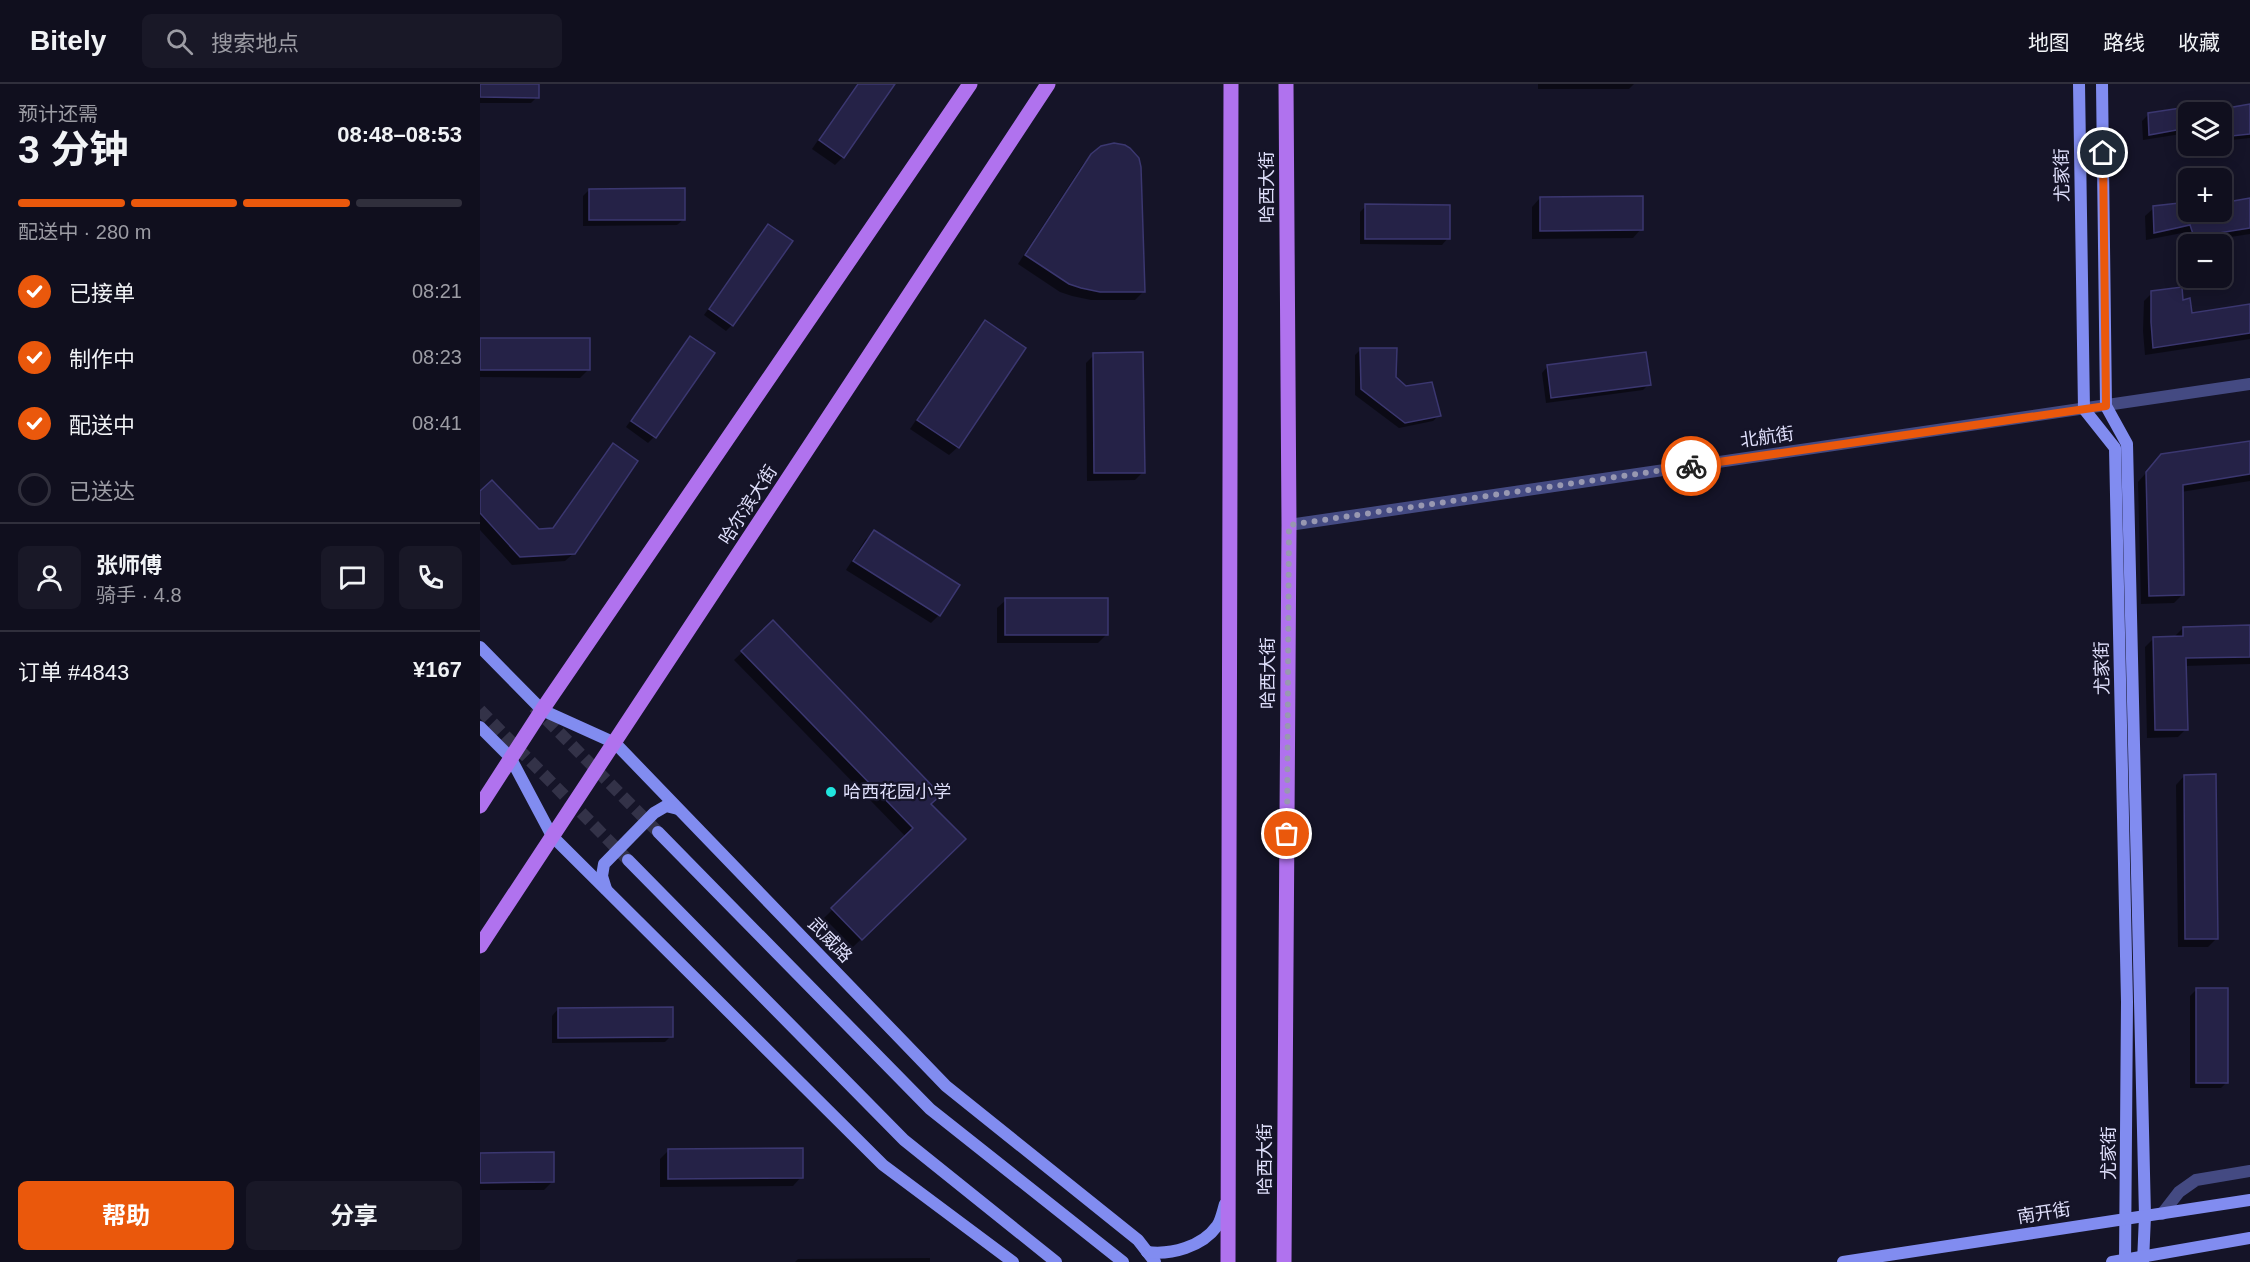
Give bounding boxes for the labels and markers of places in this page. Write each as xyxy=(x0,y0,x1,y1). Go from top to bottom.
pin xyxy=(2077,127,2128,178)
place label: 哈西花园小学 xyxy=(843,782,951,802)
marker: 哈西花园小学 xyxy=(824,785,838,799)
pin xyxy=(1261,808,1312,859)

